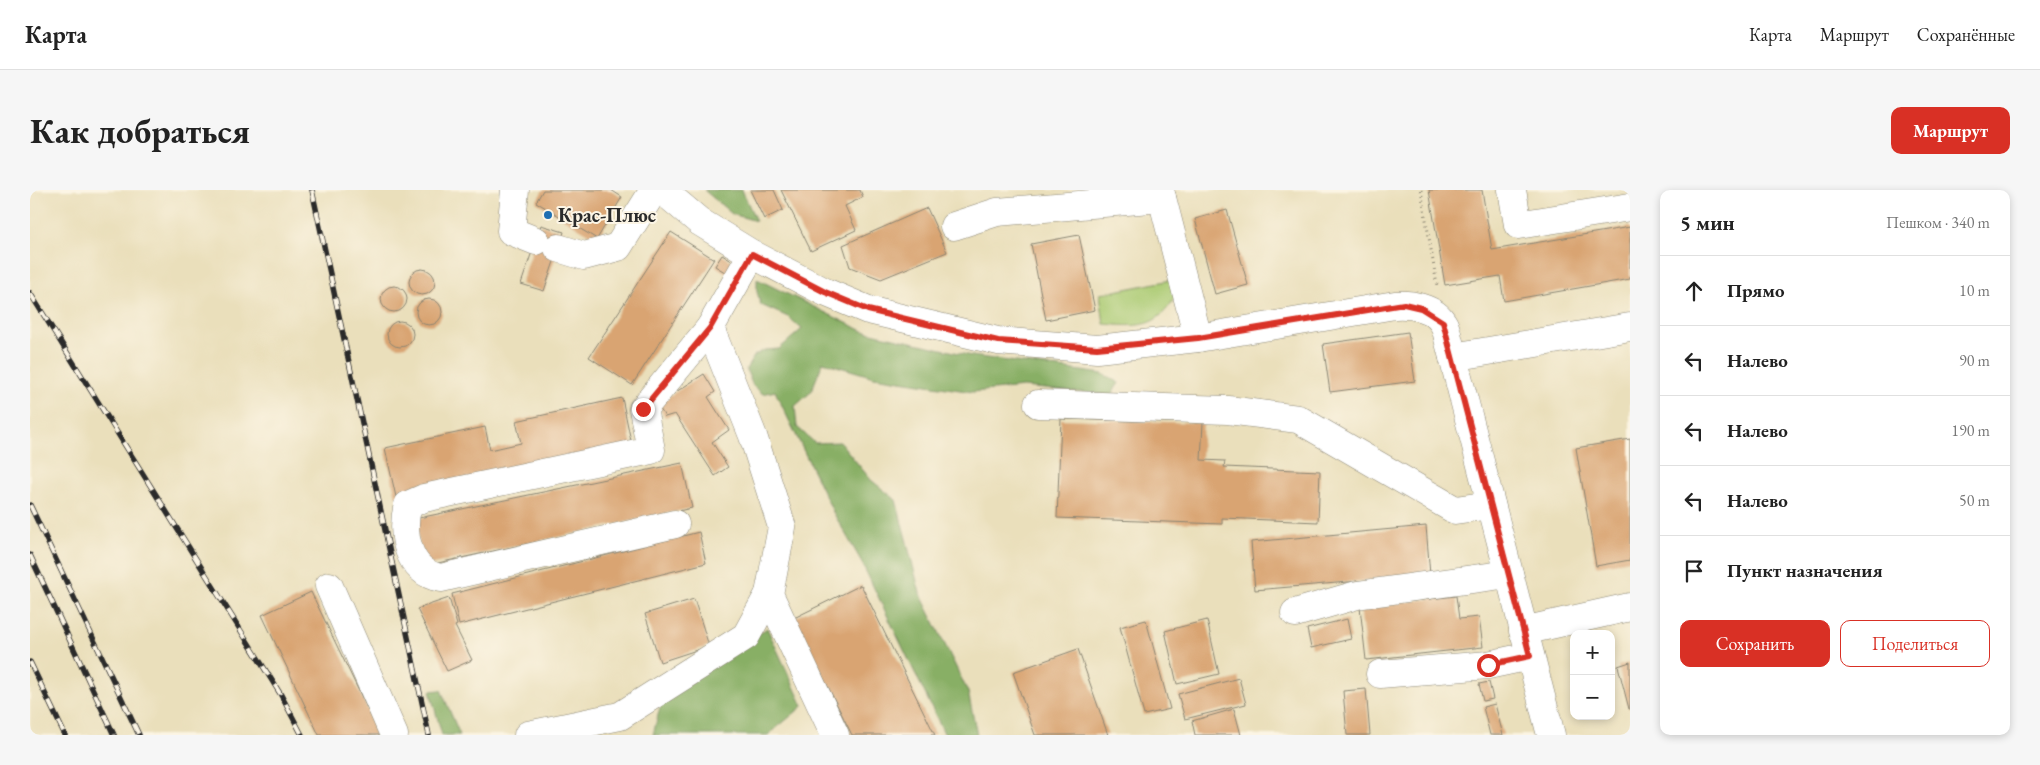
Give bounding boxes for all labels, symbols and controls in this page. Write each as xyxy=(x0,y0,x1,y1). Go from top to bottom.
text: Карта xyxy=(25,19,87,50)
text: Карта xyxy=(1749,23,1792,46)
text: Маршрут xyxy=(1820,23,1889,46)
text: Сохранённые xyxy=(1917,23,2015,46)
button: Маршрут xyxy=(1891,107,2010,154)
text: Как добраться xyxy=(30,108,250,153)
place label: Крас-Плюс xyxy=(558,202,656,228)
marker: Крас-Плюс xyxy=(542,209,554,221)
text: 5 мин xyxy=(1680,209,1735,236)
text: Пешком · 340 m xyxy=(1886,212,1990,233)
icon: ahead xyxy=(1680,277,1708,305)
text: Прямо xyxy=(1727,278,1785,303)
text: 10 m xyxy=(1959,280,1990,301)
icon: left xyxy=(1680,347,1708,375)
text: Налево xyxy=(1727,348,1788,373)
text: 90 m xyxy=(1959,350,1990,371)
route end xyxy=(632,398,655,421)
icon: left xyxy=(1680,417,1708,445)
text: Налево xyxy=(1727,418,1788,443)
text: 190 m xyxy=(1951,420,1990,441)
icon: left xyxy=(1680,487,1708,515)
text: Налево xyxy=(1727,488,1788,513)
text: 50 m xyxy=(1959,490,1990,511)
icon: arrive xyxy=(1680,557,1708,585)
text: Пункт назначения xyxy=(1727,558,1883,583)
button: Сохранить xyxy=(1680,620,1830,667)
button: Поделиться xyxy=(1840,620,1990,667)
map controls xyxy=(1570,630,1615,720)
button: + xyxy=(1570,630,1615,675)
route start xyxy=(1477,654,1500,677)
button: − xyxy=(1570,675,1615,720)

